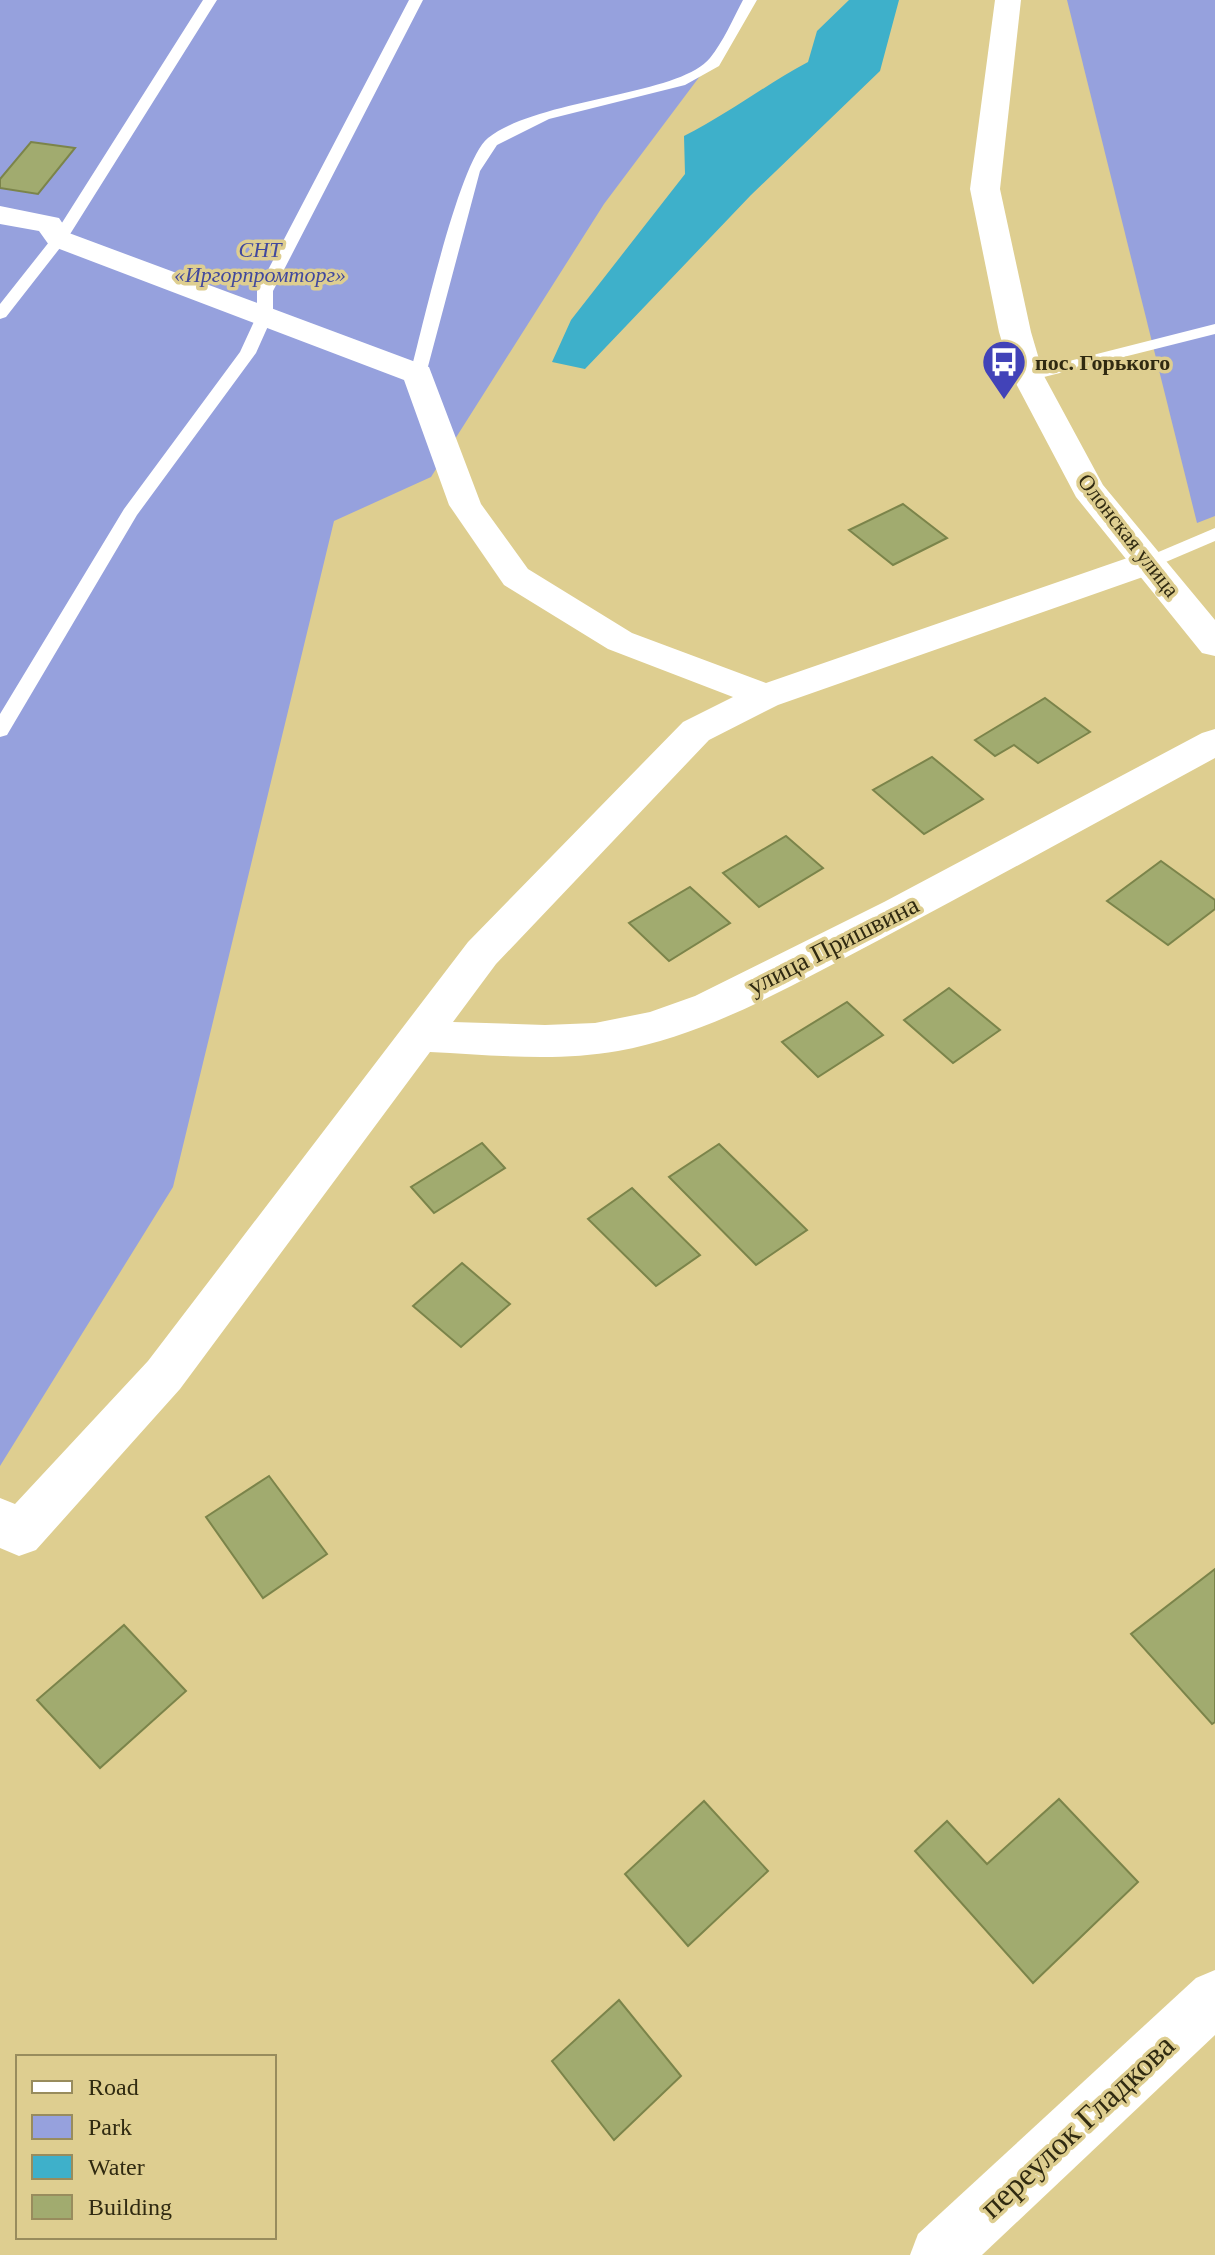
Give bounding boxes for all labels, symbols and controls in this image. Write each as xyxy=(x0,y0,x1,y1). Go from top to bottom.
park label: СНТ «Иргорпромторг» xyxy=(174,237,346,287)
bus stop icon: пос. Горького xyxy=(980,338,1028,401)
place label: пос. Горького xyxy=(1035,350,1170,375)
street label: Олонская улица xyxy=(1073,469,1185,602)
street label: улица Пришвина xyxy=(743,890,924,1001)
street label: переулок Гладкова xyxy=(972,2027,1182,2225)
legend xyxy=(16,2055,276,2239)
text: Road xyxy=(88,2074,139,2100)
text: Park xyxy=(88,2114,132,2140)
text: Water xyxy=(88,2154,145,2180)
text: Building xyxy=(88,2194,172,2220)

